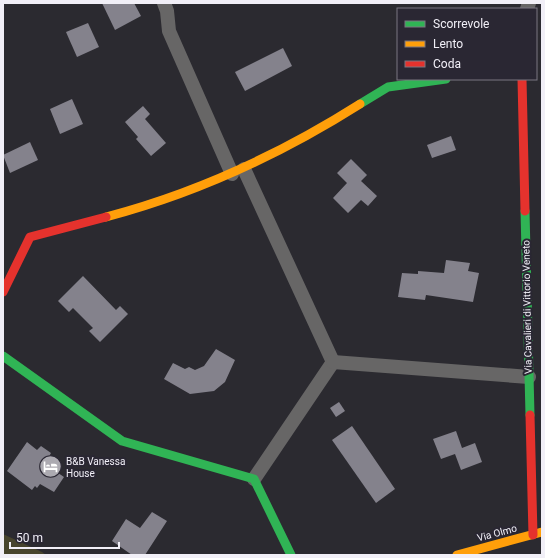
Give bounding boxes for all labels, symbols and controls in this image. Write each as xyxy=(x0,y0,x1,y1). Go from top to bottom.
legend xyxy=(397,8,537,80)
text: Scorrevole xyxy=(433,17,489,31)
text: Lento xyxy=(433,37,463,51)
text: Coda xyxy=(433,57,461,71)
street label: Via Cavalieri di Vittorio Veneto xyxy=(520,240,534,374)
hotel icon: B&B Vanessa House xyxy=(37,454,63,480)
place label: B&B Vanessa House xyxy=(66,456,125,479)
street label: Via Olmo xyxy=(476,522,518,544)
scale bar xyxy=(10,524,119,550)
text: 50 m xyxy=(16,531,43,545)

